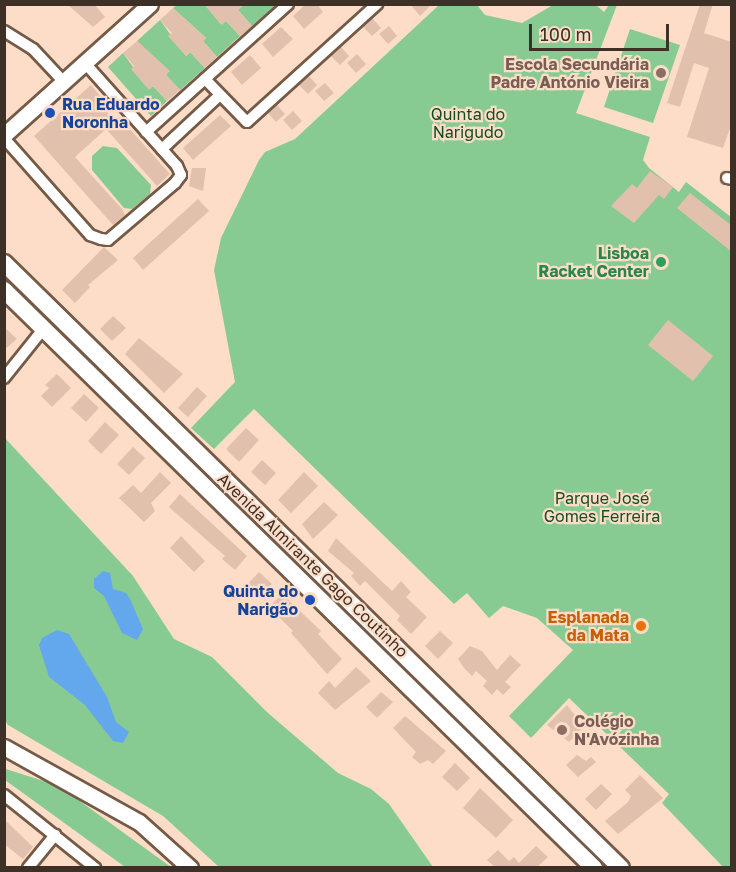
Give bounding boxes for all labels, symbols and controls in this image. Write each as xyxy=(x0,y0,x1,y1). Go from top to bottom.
scale bar xyxy=(532,12,672,50)
text: 100 m xyxy=(540,23,591,45)
place label: Escola Secundária Padre António Vieira xyxy=(490,54,649,92)
marker: Escola Secundária Padre António Vieira xyxy=(654,66,668,80)
place label: Rua Eduardo Noronha xyxy=(62,94,160,132)
park label: Quinta do Narigudo xyxy=(431,104,505,142)
marker: Rua Eduardo Noronha xyxy=(43,106,57,120)
place label: Lisboa Racket Center xyxy=(538,243,649,281)
marker: Lisboa Racket Center xyxy=(654,255,668,269)
street label: Avenida Almirante Gago Coutinho xyxy=(214,469,412,661)
park label: Parque José Gomes Ferreira xyxy=(544,488,660,526)
place label: Quinta do Narigão xyxy=(223,581,298,619)
marker: Quinta do Narigão xyxy=(303,593,317,607)
place label: Esplanada da Mata xyxy=(547,607,629,645)
marker: Esplanada da Mata xyxy=(634,619,648,633)
place label: Colégio N'Avózinha xyxy=(574,711,659,749)
marker: Colégio N'Avózinha xyxy=(555,723,569,737)

